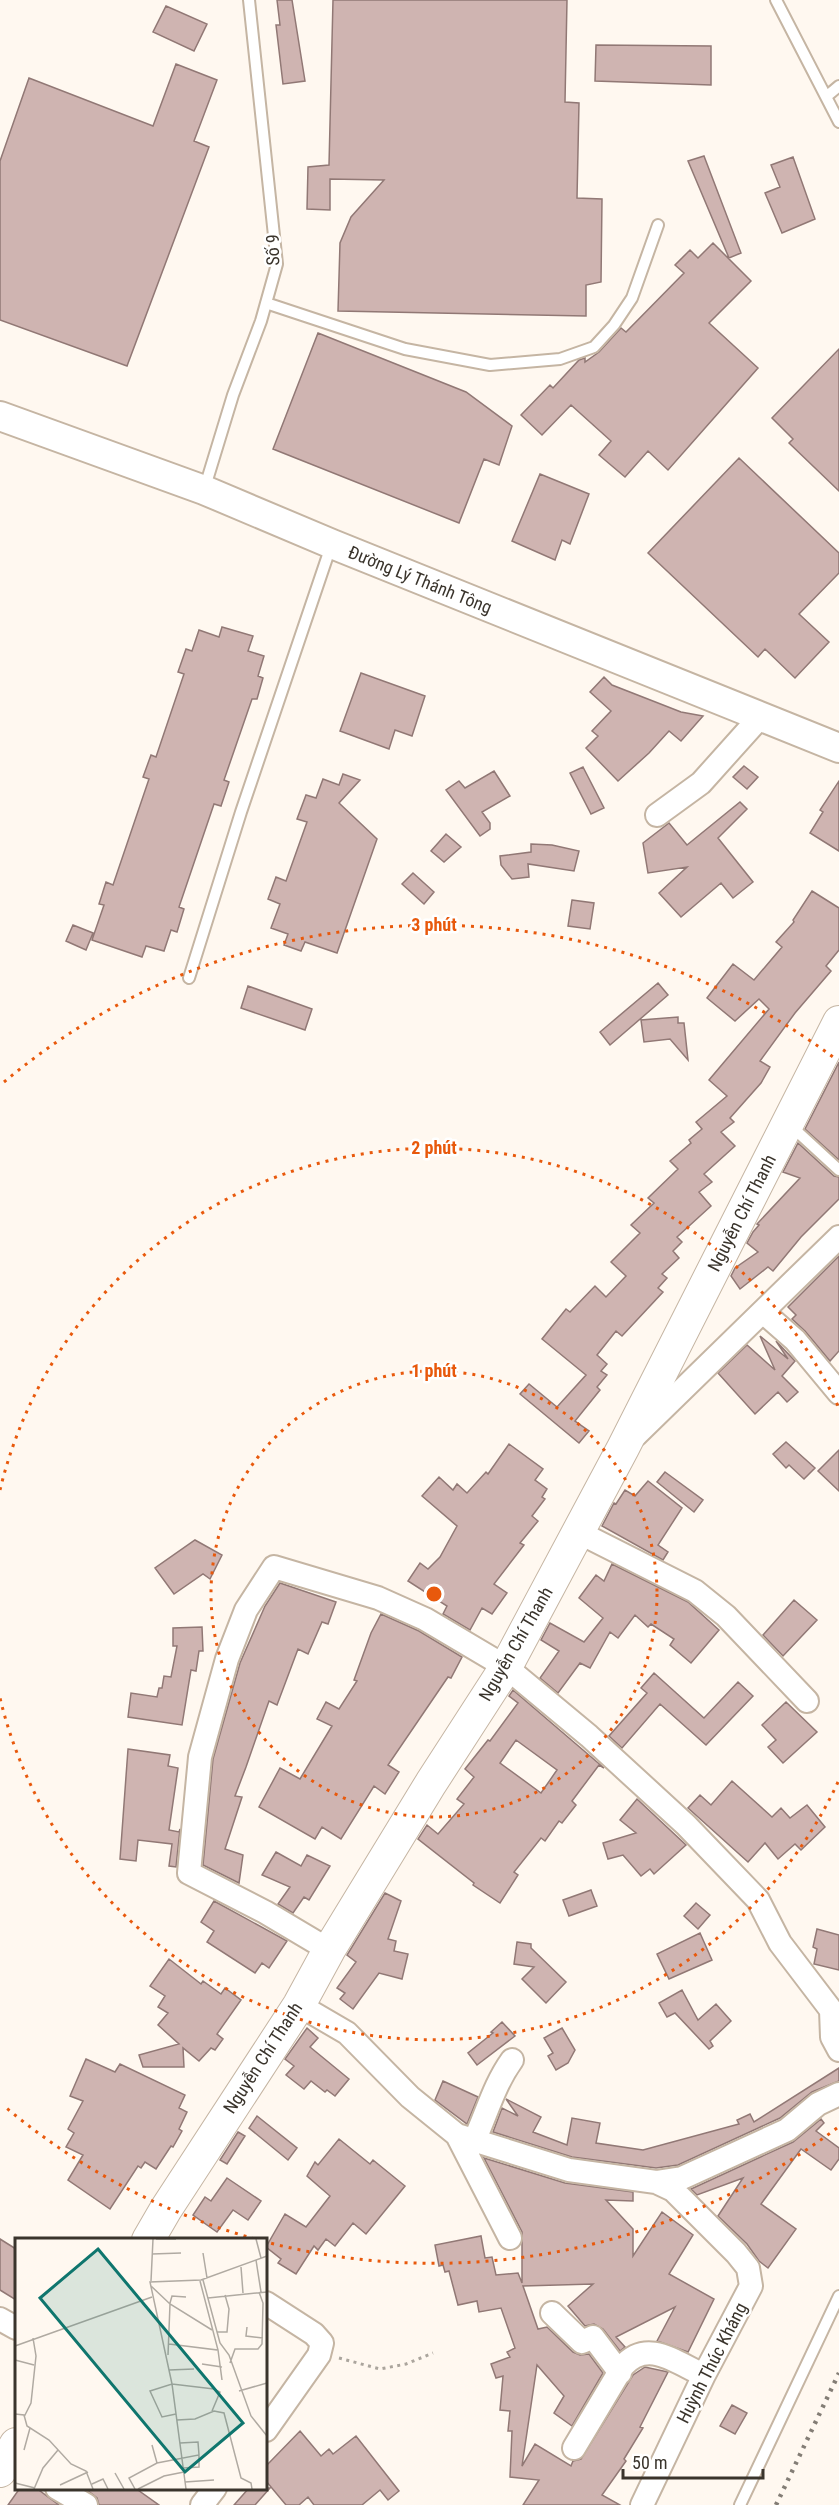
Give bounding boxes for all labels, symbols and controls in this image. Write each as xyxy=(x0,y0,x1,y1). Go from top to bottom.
street label: Số 9 xyxy=(262,234,283,266)
street label: Đường Lý Thánh Tông xyxy=(345,541,495,618)
text: 3 phút xyxy=(411,914,457,935)
text: 2 phút xyxy=(411,1137,457,1158)
street label: Nguyễn Chí Thanh xyxy=(703,1151,780,1275)
text: 1 phút xyxy=(411,1360,457,1381)
street label: Nguyễn Chí Thanh xyxy=(474,1583,557,1705)
centre of rings xyxy=(424,1584,444,1604)
street label: Nguyễn Chí Thanh xyxy=(219,1998,306,2117)
inset map xyxy=(15,2238,267,2490)
street label: Huỳnh Thúc Kháng xyxy=(672,2299,751,2427)
scale bar xyxy=(623,2442,762,2480)
text: 50 m xyxy=(632,2452,667,2473)

